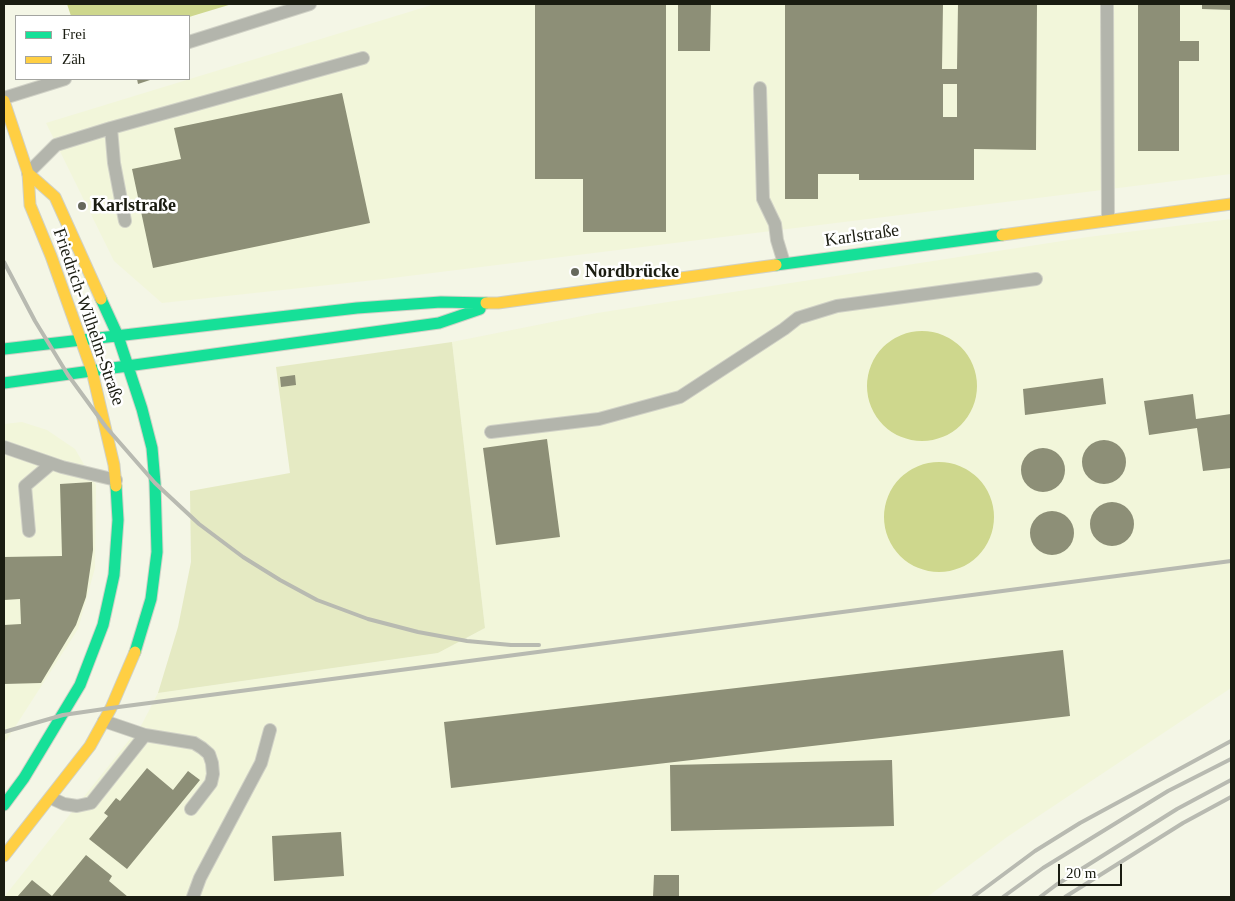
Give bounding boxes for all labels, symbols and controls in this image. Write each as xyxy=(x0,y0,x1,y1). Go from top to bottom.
legend xyxy=(15,15,190,80)
text: Frei xyxy=(62,26,86,42)
text: Zäh xyxy=(62,51,85,67)
place label: Karlstraße xyxy=(92,195,176,217)
marker: Karlstraße xyxy=(76,200,88,212)
street label: Karlstraße xyxy=(823,220,901,252)
street label: Friedrich-Wilhelm-Straße xyxy=(47,225,129,409)
place label: Nordbrücke xyxy=(585,261,679,283)
marker: Nordbrücke xyxy=(569,266,581,278)
scale bar xyxy=(1060,854,1124,886)
text: 20 m xyxy=(1066,865,1096,881)

